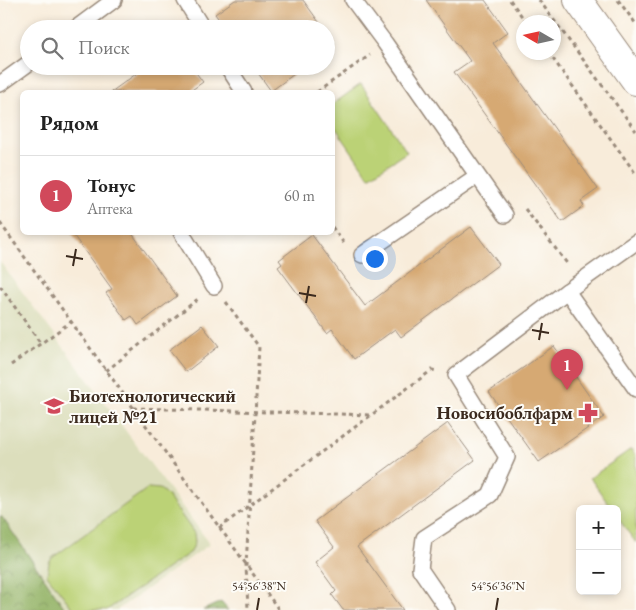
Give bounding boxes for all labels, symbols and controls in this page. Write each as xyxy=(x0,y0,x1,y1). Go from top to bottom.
north arrow xyxy=(516,15,561,60)
search box xyxy=(20,20,335,75)
icon: search xyxy=(38,34,66,62)
text: Поиск xyxy=(78,35,130,60)
text: Рядом xyxy=(40,109,99,136)
text: Тонус xyxy=(87,173,136,198)
text: 1 xyxy=(52,185,60,206)
text: 60 m xyxy=(284,185,315,206)
text: Аптека xyxy=(87,198,133,219)
your location xyxy=(362,246,388,272)
pin: 1 xyxy=(551,349,583,390)
place label: Биотехнологический лицей №21 xyxy=(69,384,236,428)
school or university icon: Биотехнологический лицей №21 xyxy=(43,395,65,417)
place label: Новосибоблфарм xyxy=(437,401,573,424)
pharmacy icon: Новосибоблфарм xyxy=(577,402,599,424)
map controls xyxy=(576,505,621,595)
button: + xyxy=(576,505,621,550)
button: − xyxy=(576,550,621,595)
text: 54°56'38"N xyxy=(232,578,286,594)
text: 54°56'36"N xyxy=(471,578,525,594)

